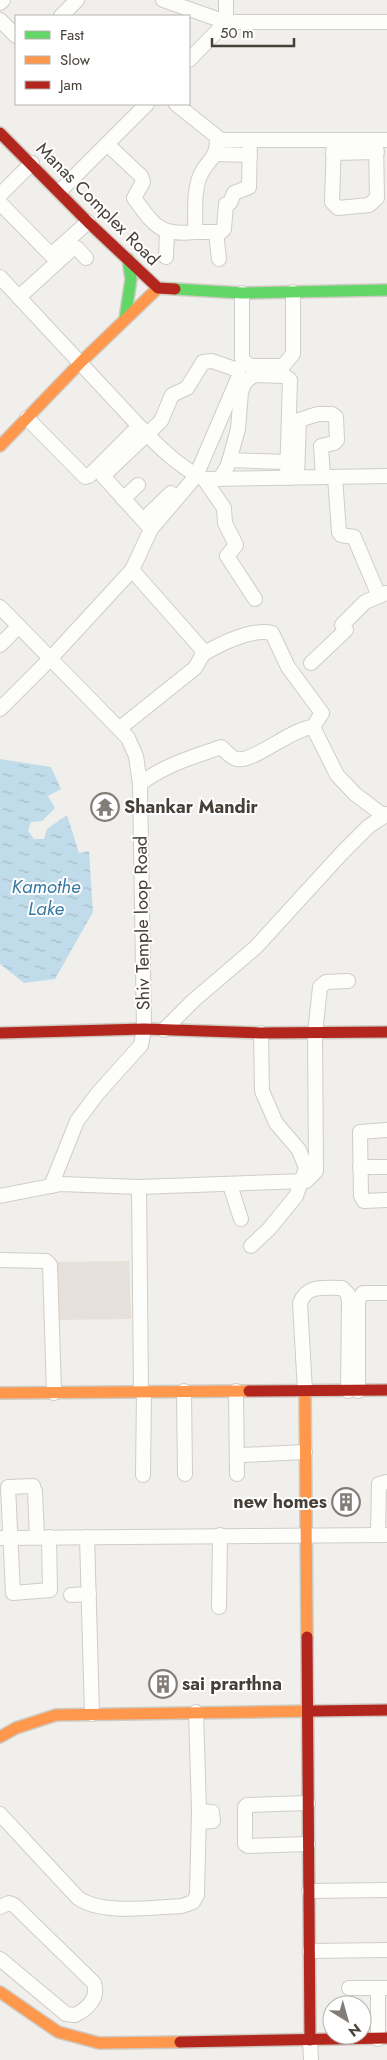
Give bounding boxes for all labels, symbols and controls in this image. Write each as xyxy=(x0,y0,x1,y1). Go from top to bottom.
legend xyxy=(15,15,190,105)
scale bar xyxy=(212,15,294,47)
text: 50 m xyxy=(220,22,254,44)
text: Fast xyxy=(60,24,84,46)
text: Slow xyxy=(60,49,91,71)
text: Jam xyxy=(58,74,83,96)
street label: Manas Complex Road xyxy=(30,136,166,272)
temple icon: Shankar Mandir xyxy=(90,792,120,822)
place label: Shankar Mandir xyxy=(124,794,259,820)
street label: Shiv Temple loop Road xyxy=(127,836,157,1010)
water label: Kamothe Lake xyxy=(12,873,81,922)
building icon: new homes xyxy=(331,1487,361,1517)
place label: new homes xyxy=(233,1489,327,1515)
building icon: sai prarthna xyxy=(148,1669,178,1699)
place label: sai prarthna xyxy=(182,1671,282,1697)
north arrow xyxy=(322,1995,372,2045)
text: N xyxy=(344,2019,365,2042)

